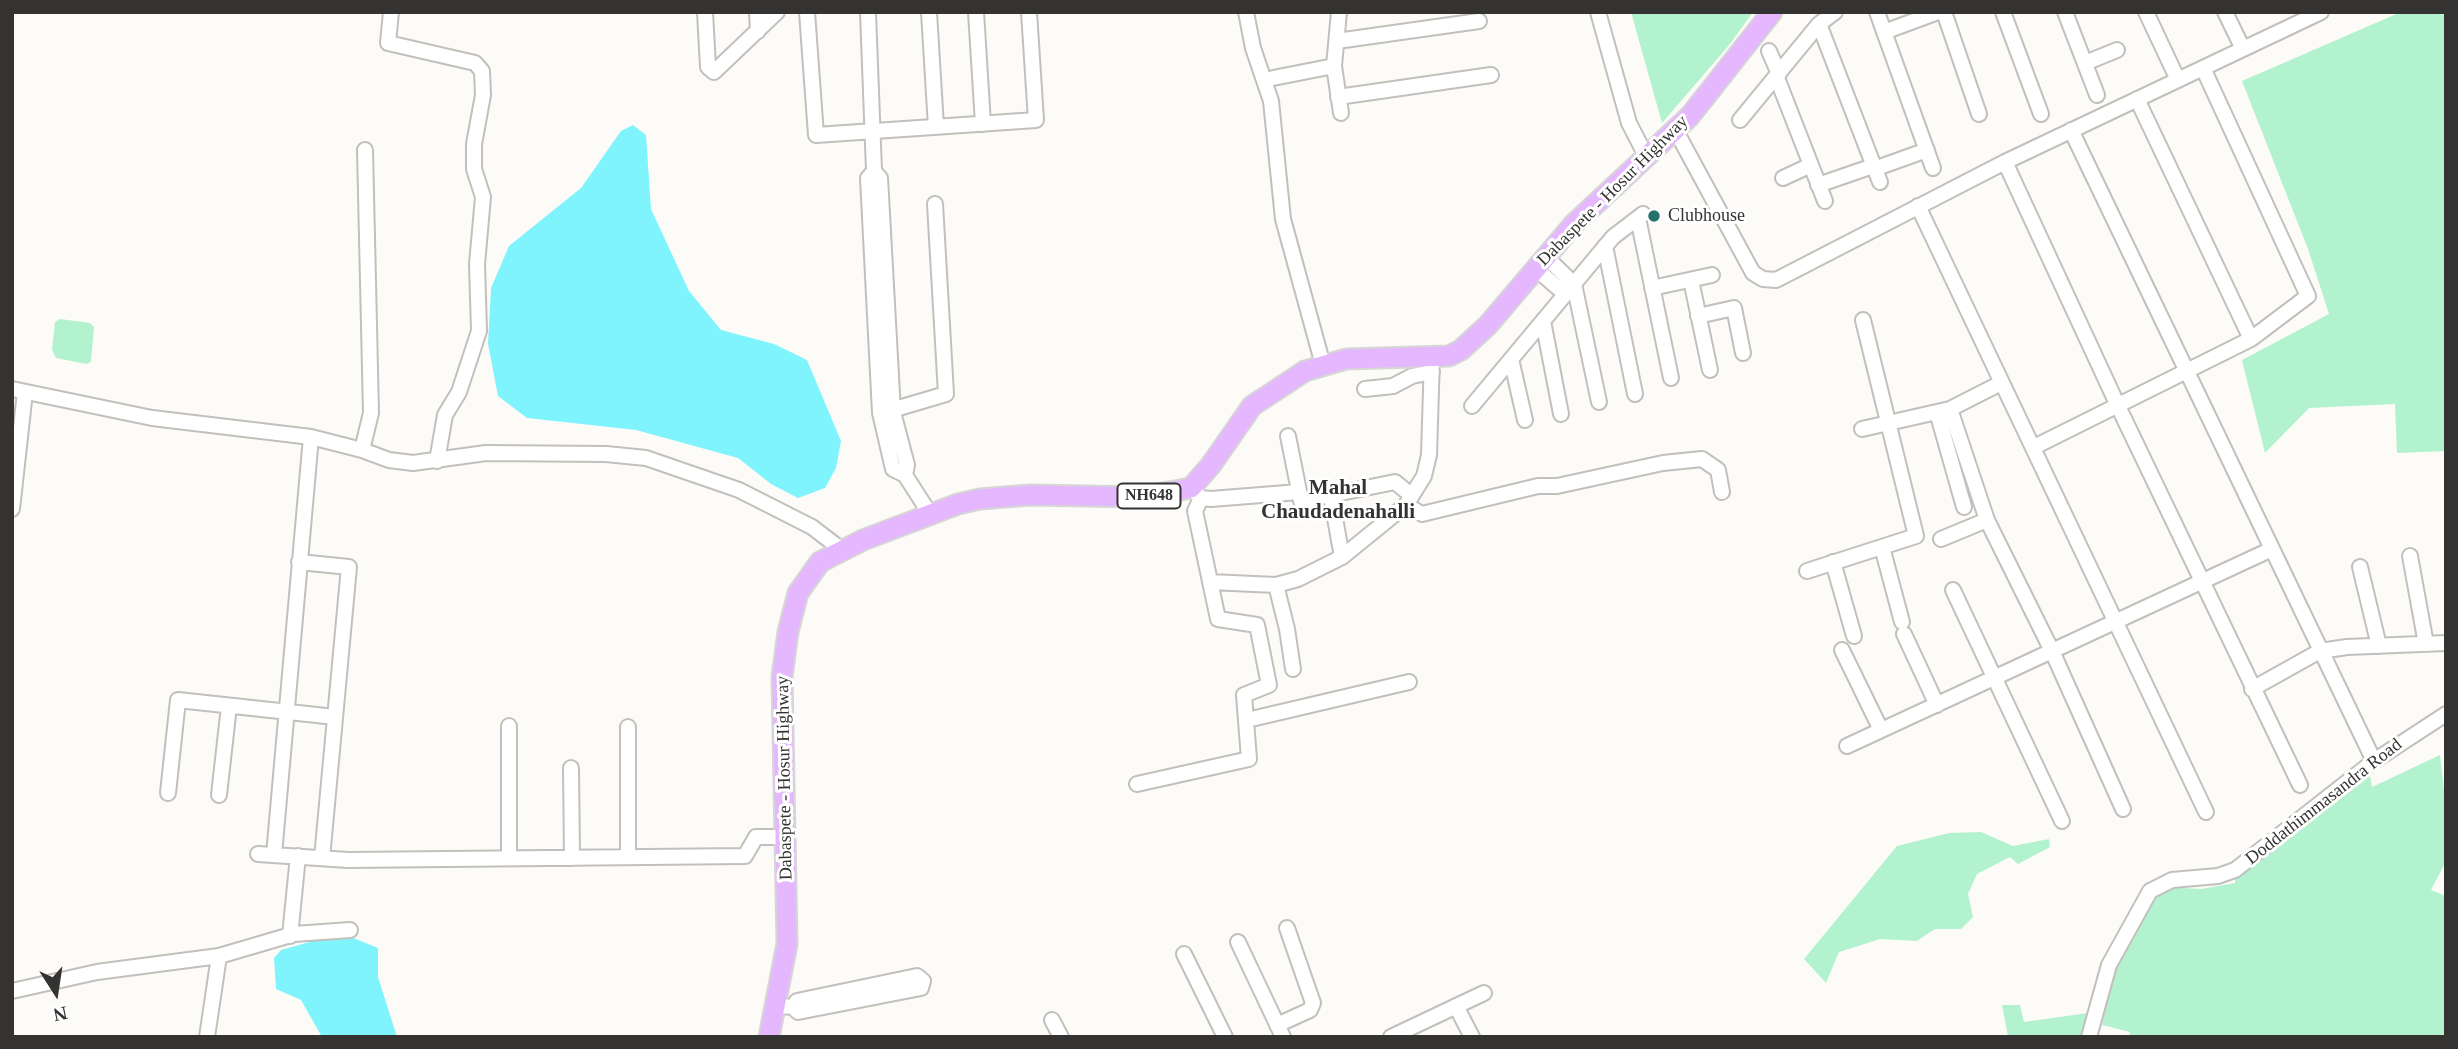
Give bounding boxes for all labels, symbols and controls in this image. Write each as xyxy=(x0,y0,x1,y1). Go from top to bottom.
street label: Dabaspete - Hosur Highway xyxy=(1533,111,1693,271)
place label: Clubhouse xyxy=(1668,205,1745,227)
marker: Clubhouse xyxy=(1646,208,1662,224)
district label: Mahal Chaudadenahalli xyxy=(1261,476,1415,526)
road number: NH648 xyxy=(1118,484,1180,509)
street label: Dabaspete - Hosur Highway xyxy=(772,676,798,880)
street label: Doddathimmasandra Road xyxy=(2242,734,2406,870)
north arrow xyxy=(21,958,91,1028)
text: N xyxy=(52,1002,69,1026)

